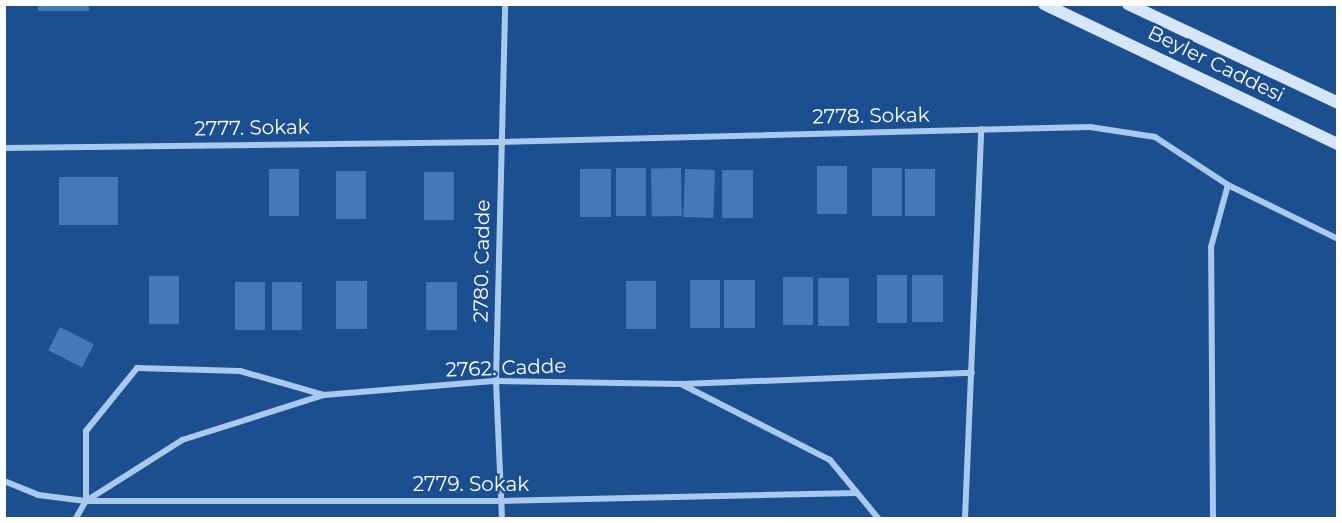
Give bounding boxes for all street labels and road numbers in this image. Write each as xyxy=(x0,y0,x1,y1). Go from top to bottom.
street label: Beyler Caddesi xyxy=(1144,21,1288,107)
street label: 2778. Sokak xyxy=(812,103,930,129)
street label: 2777. Sokak xyxy=(194,115,310,141)
street label: 2780. Cadde xyxy=(469,199,495,323)
street label: 2762. Cadde xyxy=(445,354,567,382)
street label: 2779. Sokak xyxy=(413,472,529,496)

